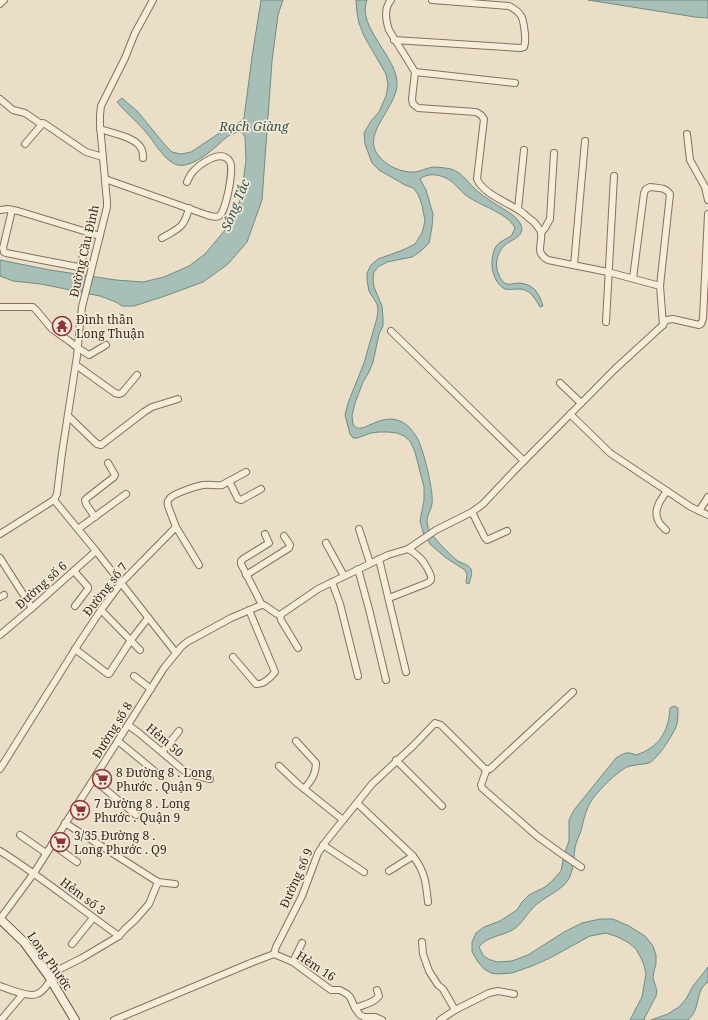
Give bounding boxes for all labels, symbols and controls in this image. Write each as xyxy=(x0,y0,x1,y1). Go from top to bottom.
water label: Rạch Giàng xyxy=(218,117,289,135)
water label: Sông Tắc xyxy=(216,176,254,234)
street label: Đường Cầu Đình xyxy=(65,203,103,299)
place label: Đình thần Long Thuận xyxy=(76,311,145,342)
temple icon: Đình thần Long Thuận xyxy=(51,315,73,337)
street label: Đường số 6 xyxy=(12,557,71,613)
street label: Đường số 7 xyxy=(79,558,132,619)
street label: Đường số 8 xyxy=(88,698,136,762)
street label: Hẻm 50 xyxy=(143,719,187,761)
place label: 8 Đường 8 . Long Phước . Quận 9 xyxy=(116,764,213,795)
supermarket icon: 8 Đường 8 . Long Phước . Quận 9 xyxy=(91,768,113,790)
place label: 7 Đường 8 . Long Phước . Quận 9 xyxy=(94,795,191,826)
supermarket icon: 7 Đường 8 . Long Phước . Quận 9 xyxy=(69,799,91,821)
place label: 3/35 Đường 8 . Long Phước . Q9 xyxy=(74,827,167,858)
supermarket icon: 3/35 Đường 8 . Long Phước . Q9 xyxy=(49,831,71,853)
street label: Đường số 9 xyxy=(275,845,317,911)
street label: Hẻm số 3 xyxy=(57,873,109,919)
street label: Long Phước xyxy=(24,928,76,994)
street label: Hẻm 16 xyxy=(293,947,339,985)

